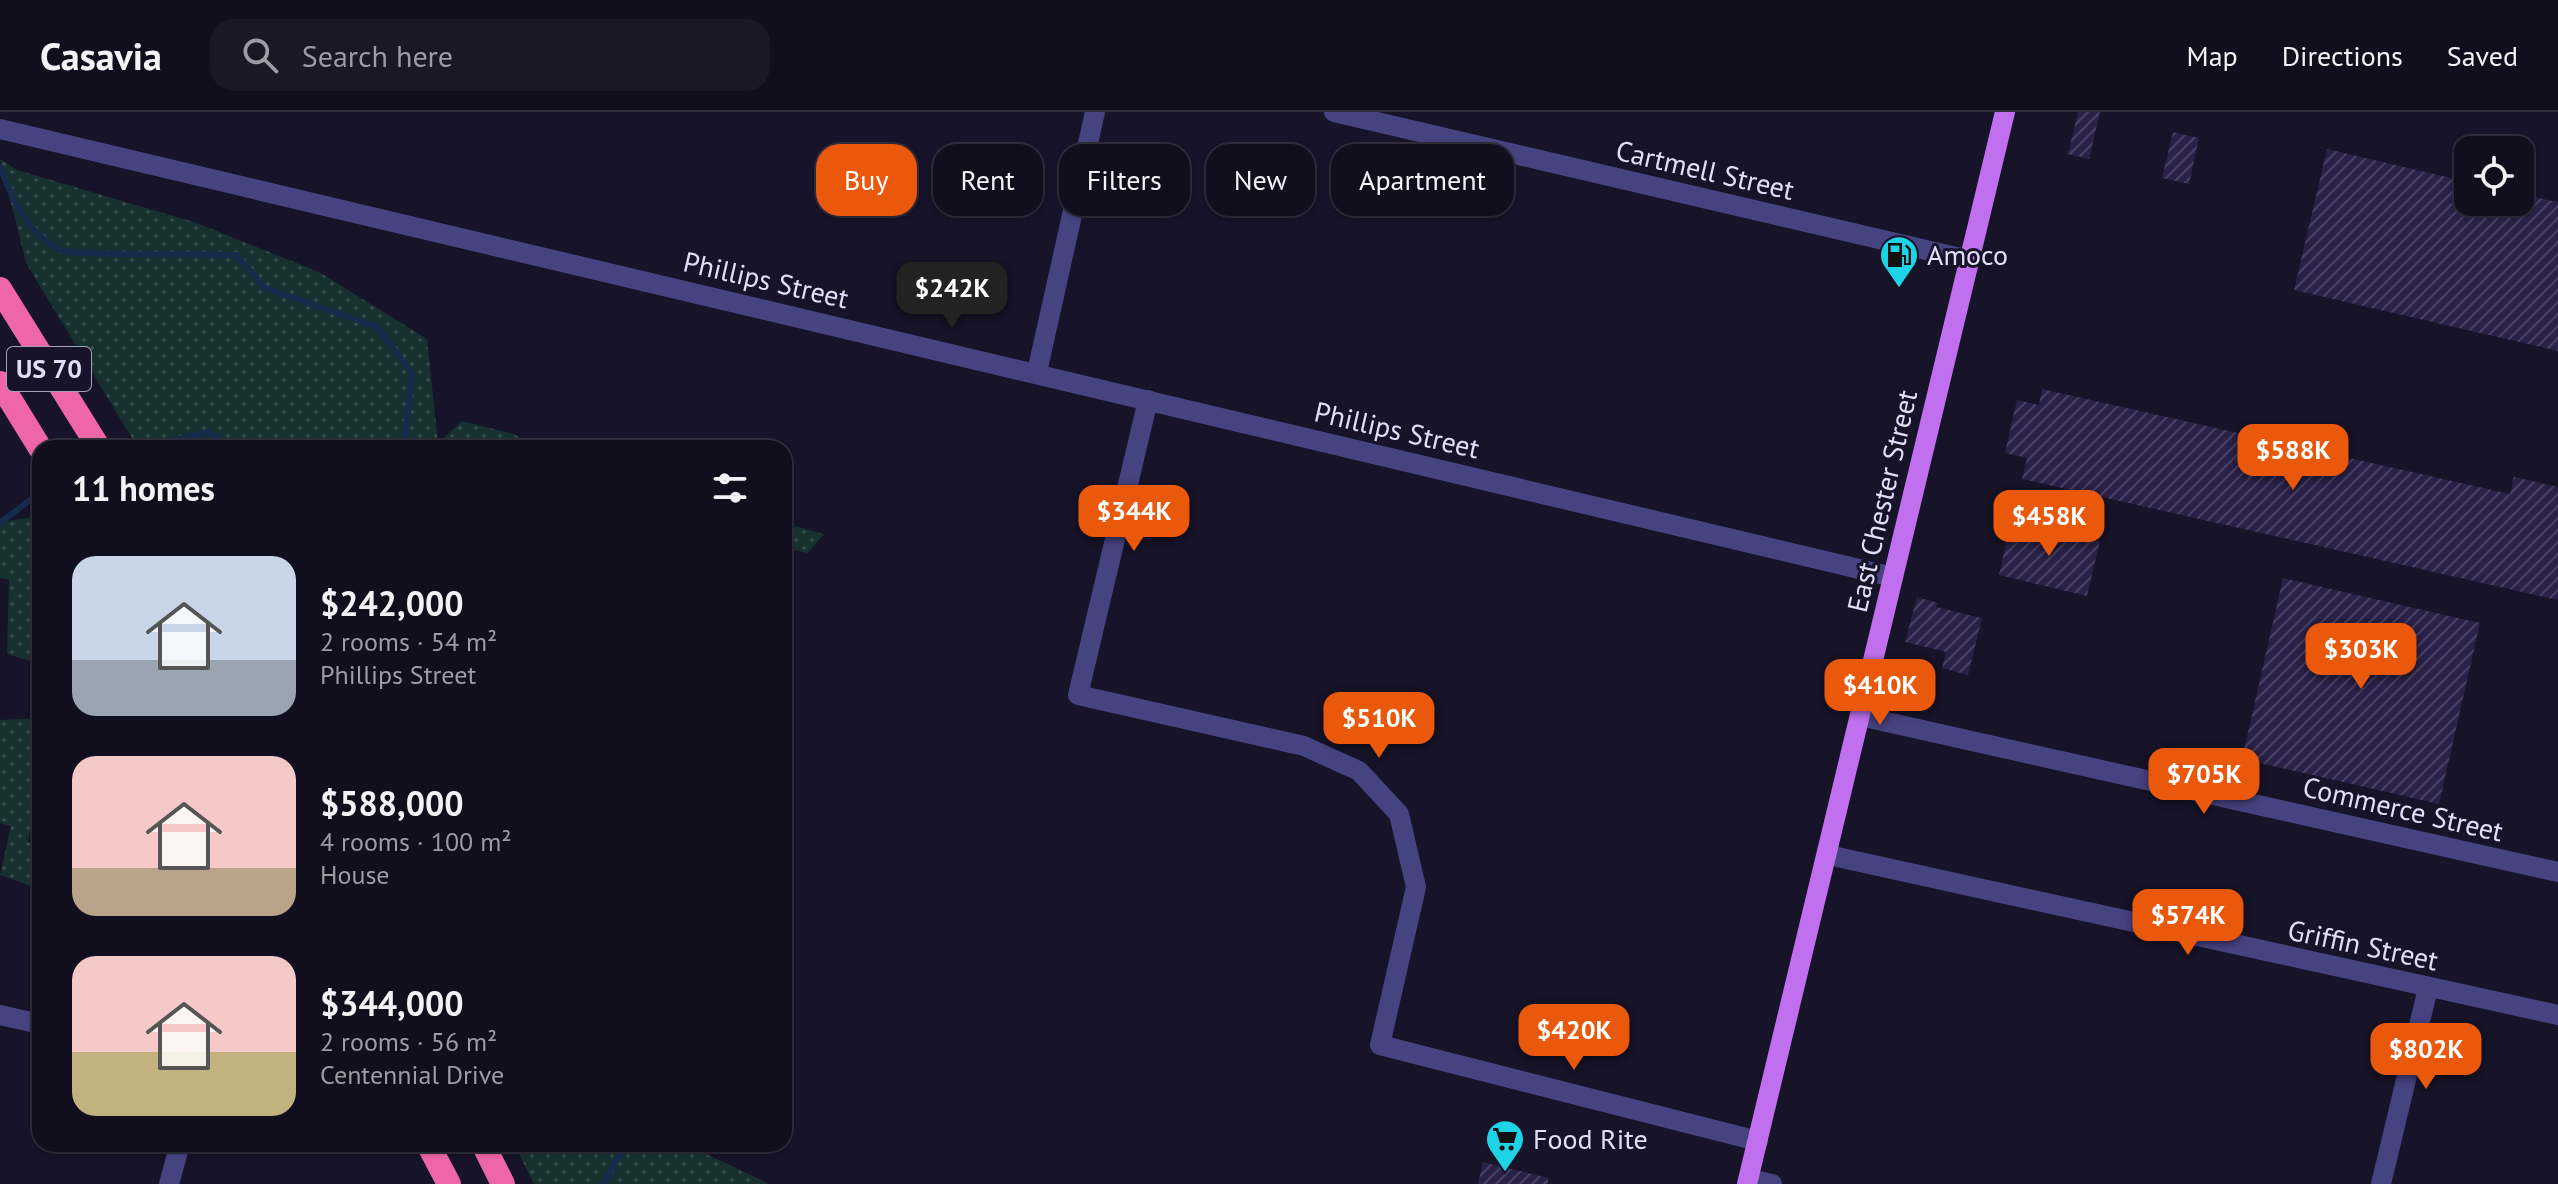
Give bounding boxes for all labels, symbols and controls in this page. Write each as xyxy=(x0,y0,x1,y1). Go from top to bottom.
search box xyxy=(210,19,770,91)
text: Casavia xyxy=(40,31,162,80)
icon: search xyxy=(238,33,282,77)
text: Search here xyxy=(302,36,453,75)
text: Map xyxy=(2187,37,2238,74)
text: Directions xyxy=(2282,37,2403,74)
text: Saved xyxy=(2447,37,2518,74)
street label: Cartmell Street xyxy=(1612,131,1798,208)
map controls xyxy=(2454,136,2534,216)
button: locate xyxy=(2454,136,2534,216)
chip: Buy xyxy=(816,144,917,216)
chip: Rent xyxy=(933,144,1043,216)
chip: Filters xyxy=(1059,144,1190,216)
chip: New xyxy=(1206,144,1315,216)
chip: Apartment xyxy=(1331,144,1514,216)
fuel station icon: Amoco xyxy=(1878,234,1920,289)
place label: Amoco xyxy=(1927,236,2008,273)
street label: Phillips Street xyxy=(680,243,853,317)
pin: $242K xyxy=(896,262,1008,330)
text: $242K xyxy=(914,271,990,304)
road number: US 70 xyxy=(7,347,91,391)
street label: East Chester Street xyxy=(1838,386,1925,616)
street label: Phillips Street xyxy=(1311,393,1484,467)
pin: $588K xyxy=(2237,424,2349,492)
text: $588K xyxy=(2255,433,2331,466)
text: 11 homes xyxy=(72,466,215,510)
icon: filters xyxy=(708,466,752,510)
pin: $344K xyxy=(1078,485,1190,553)
pin: $458K xyxy=(1993,490,2105,558)
text: $344K xyxy=(1096,494,1172,527)
text: $458K xyxy=(2011,499,2087,532)
text: $242,000 xyxy=(320,581,464,625)
icon: home xyxy=(136,588,232,684)
pin: $303K xyxy=(2305,623,2417,691)
text: 2 rooms · 54 m² xyxy=(320,625,497,658)
text: $303K xyxy=(2323,632,2399,665)
text: Phillips Street xyxy=(320,658,476,691)
pin: $410K xyxy=(1824,659,1936,727)
text: $410K xyxy=(1842,668,1918,701)
pin: $510K xyxy=(1323,692,1435,760)
text: $510K xyxy=(1341,701,1417,734)
pin: $705K xyxy=(2148,748,2260,816)
text: $705K xyxy=(2166,757,2242,790)
street label: Commerce Street xyxy=(2299,767,2507,850)
text: $588,000 xyxy=(320,781,464,825)
icon: home xyxy=(136,788,232,884)
text: 4 rooms · 100 m² xyxy=(320,825,512,858)
text: House xyxy=(320,858,390,891)
pin: $574K xyxy=(2132,889,2244,957)
text: $574K xyxy=(2150,898,2226,931)
street label: Griffin Street xyxy=(2285,911,2442,979)
text: $344,000 xyxy=(320,981,464,1025)
icon: home xyxy=(136,988,232,1084)
pin: $420K xyxy=(1518,1004,1630,1072)
text: $420K xyxy=(1536,1013,1612,1046)
pin: $802K xyxy=(2370,1023,2482,1091)
text: 2 rooms · 56 m² xyxy=(320,1025,497,1058)
text: $802K xyxy=(2388,1032,2464,1065)
text: Centennial Drive xyxy=(320,1058,504,1091)
supermarket icon: Food Rite xyxy=(1484,1118,1526,1173)
place label: Food Rite xyxy=(1533,1120,1648,1157)

